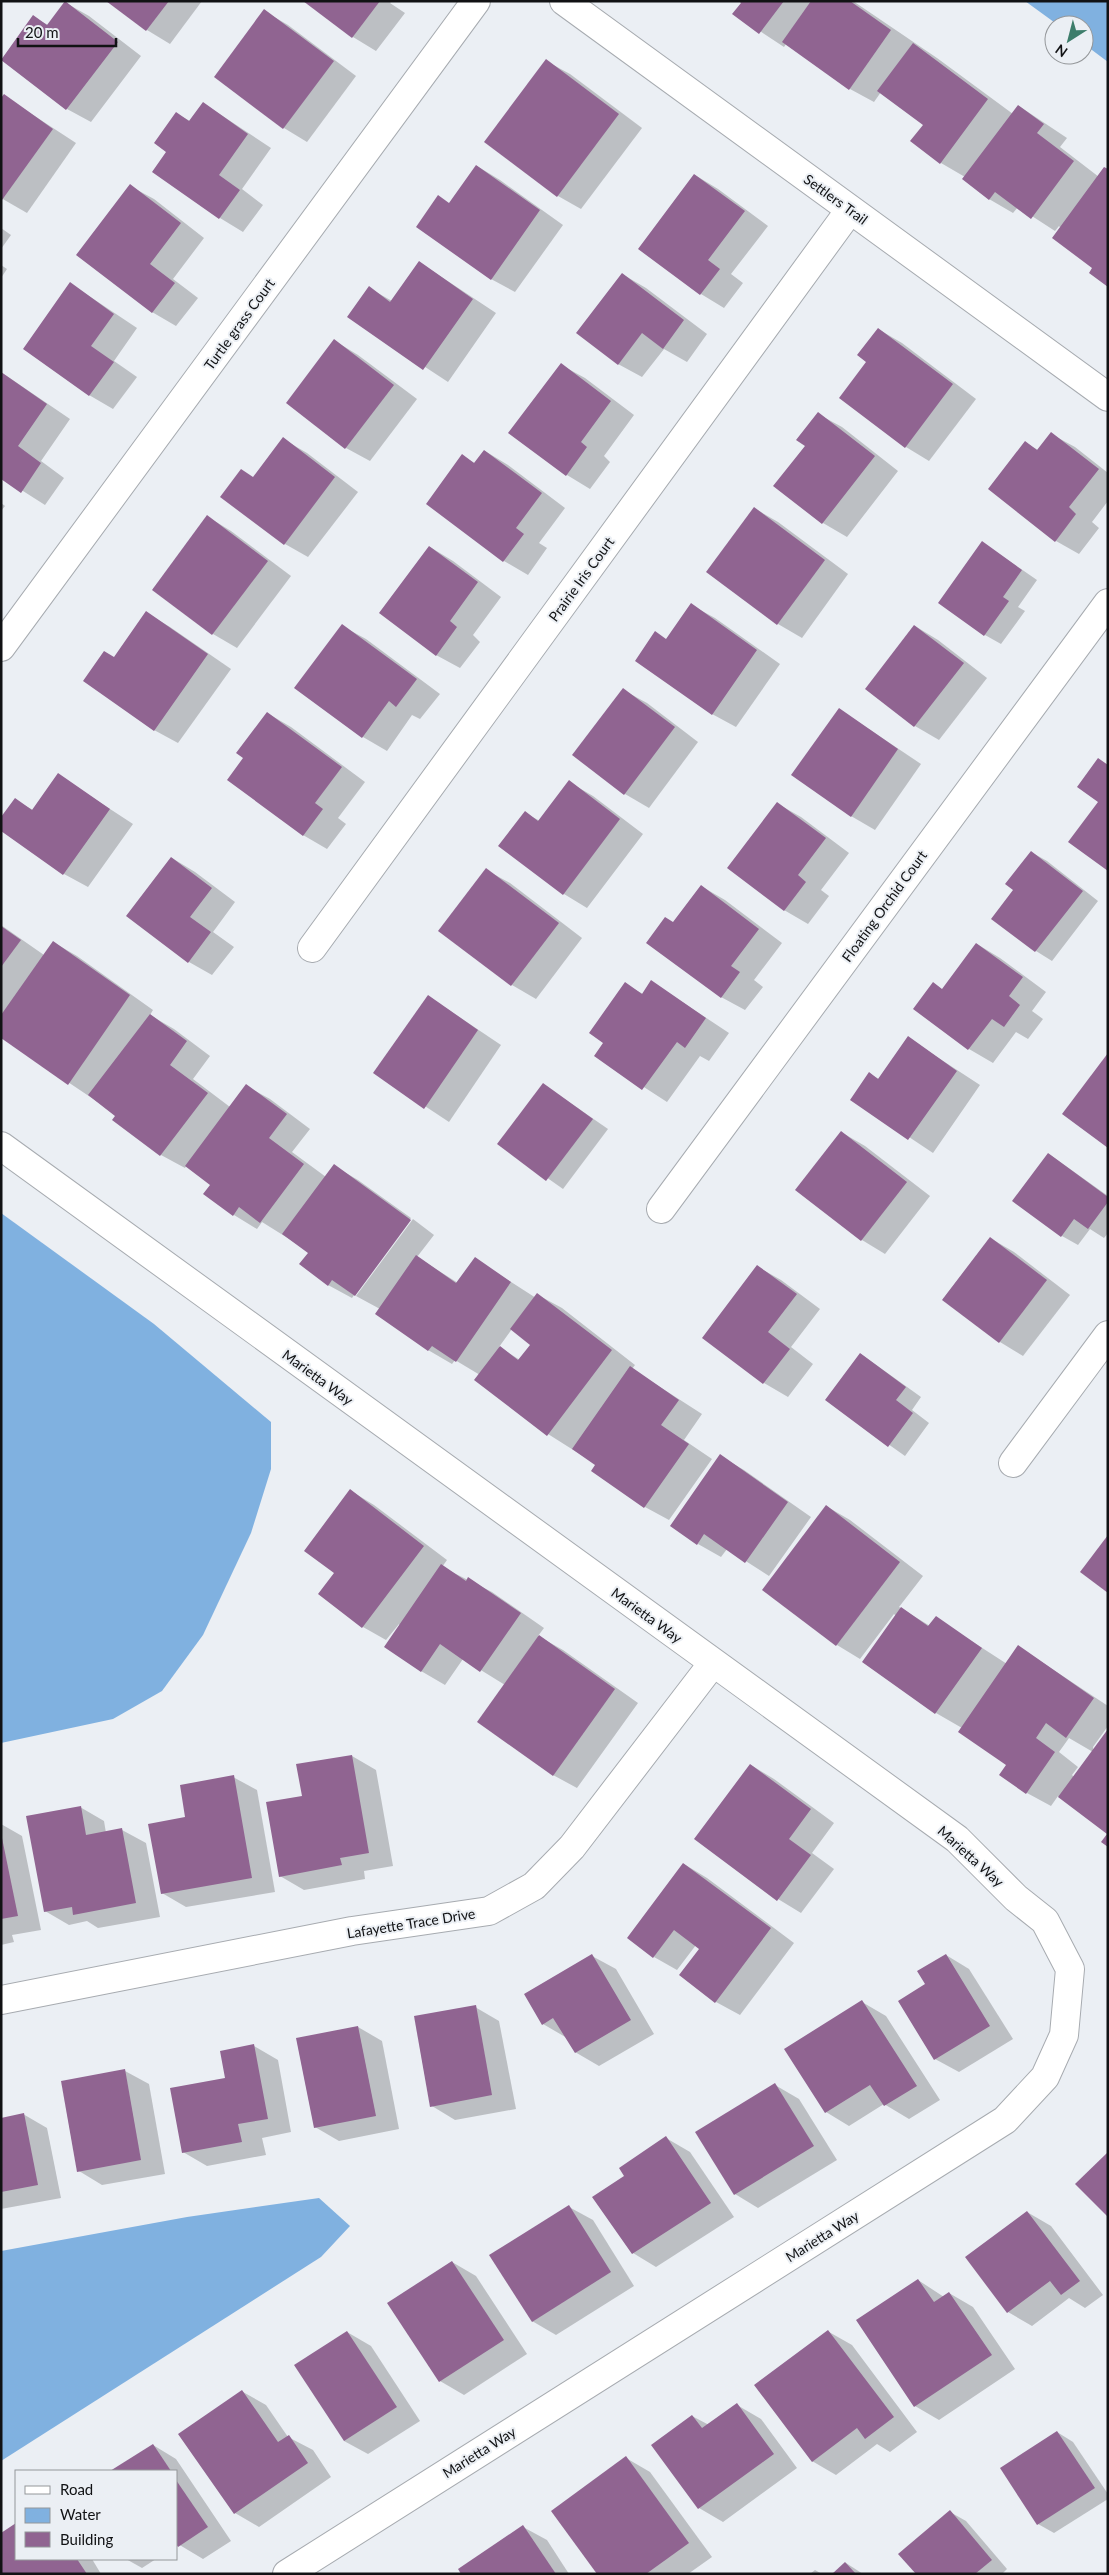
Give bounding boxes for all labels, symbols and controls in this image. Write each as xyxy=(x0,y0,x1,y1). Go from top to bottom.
scale bar xyxy=(18,15,115,47)
north arrow xyxy=(1044,15,1094,65)
text: 20 m xyxy=(25,23,59,41)
text: N xyxy=(1052,41,1070,61)
street label: Settlers Trail xyxy=(801,170,871,228)
street label: Turtle grass Court xyxy=(200,275,278,373)
street label: Prairie Iris Court xyxy=(545,534,617,624)
street label: Floating Orchid Court xyxy=(838,847,930,965)
street label: Marietta Way xyxy=(279,1346,357,1409)
street label: Marietta Way xyxy=(608,1584,686,1647)
street label: Marietta Way xyxy=(934,1822,1008,1891)
street label: Lafayette Trace Drive xyxy=(346,1904,476,1942)
street label: Marietta Way xyxy=(782,2206,862,2265)
street label: Marietta Way xyxy=(439,2422,519,2481)
legend xyxy=(15,2470,178,2560)
text: Road xyxy=(60,2480,93,2498)
text: Water xyxy=(60,2505,101,2523)
text: Building xyxy=(60,2530,113,2548)

